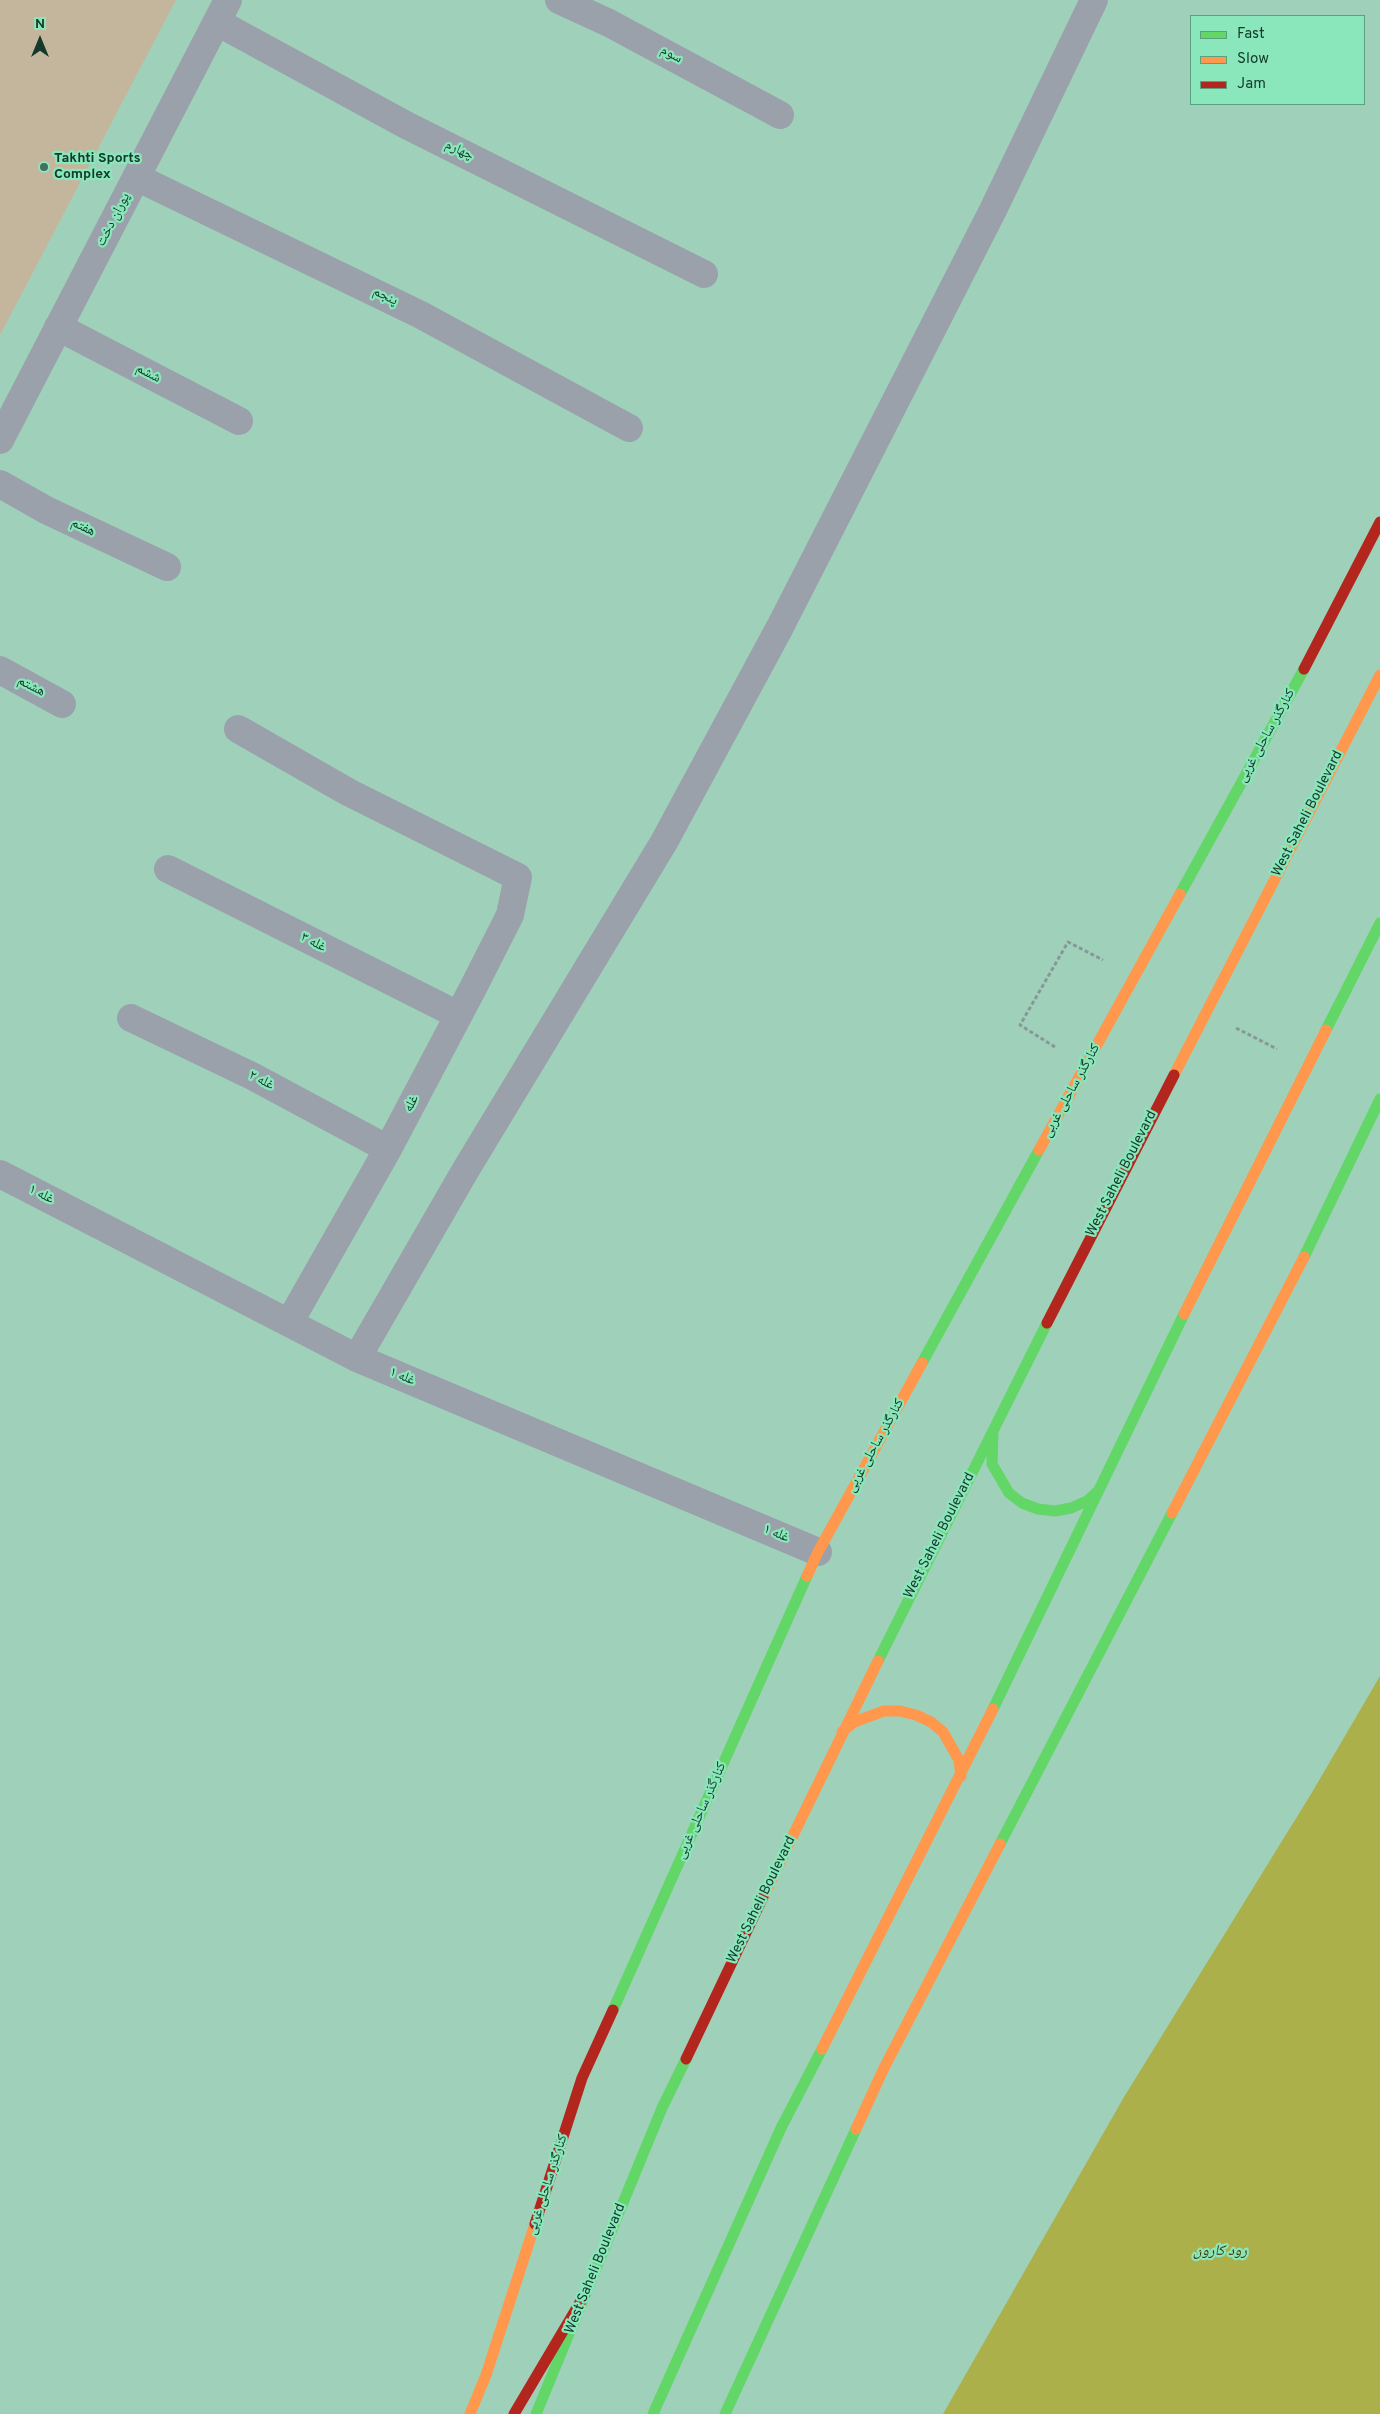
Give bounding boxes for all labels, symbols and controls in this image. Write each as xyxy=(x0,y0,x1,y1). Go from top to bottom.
north arrow xyxy=(15,15,65,65)
legend xyxy=(1190,15,1365,105)
text: N xyxy=(35,16,45,33)
text: Fast xyxy=(1237,25,1265,44)
street label: سوم xyxy=(657,42,685,68)
text: Slow xyxy=(1237,50,1269,69)
text: Jam xyxy=(1237,75,1266,94)
street label: چهارم xyxy=(442,137,476,165)
place label: Takhti Sports Complex xyxy=(54,151,141,184)
marker: Takhti Sports Complex xyxy=(38,161,50,173)
street label: پوران دخت xyxy=(93,190,135,250)
street label: پنجم xyxy=(370,284,400,310)
street label: ششم xyxy=(133,361,163,387)
street label: هفتم xyxy=(68,515,98,541)
street label: هشتم xyxy=(14,673,48,701)
street label: کنارگذر ساحلی غربی xyxy=(1234,686,1300,786)
street label: West Saheli Boulevard xyxy=(1269,748,1347,880)
street label: غله ۳ xyxy=(297,930,329,956)
street label: کنارگذر ساحلی غربی xyxy=(1039,1041,1105,1141)
street label: غله ۲ xyxy=(245,1068,277,1094)
street label: غله xyxy=(401,1093,423,1115)
street label: West Saheli Boulevard xyxy=(1083,1108,1161,1240)
street label: غله ۱ xyxy=(25,1182,57,1208)
street label: غله ۱ xyxy=(387,1364,417,1390)
street label: کنارگذر ساحلی غربی xyxy=(843,1396,909,1496)
street label: West Saheli Boulevard xyxy=(901,1470,979,1602)
street label: غله ۱ xyxy=(761,1521,791,1547)
street label: کنارگذر ساحلی غربی xyxy=(673,1760,731,1862)
street label: West Saheli Boulevard xyxy=(724,1834,800,1966)
street label: کنارگذر ساحلی غربی xyxy=(524,2133,572,2237)
street label: West Saheli Boulevard xyxy=(562,2201,630,2337)
water label: رود کارون xyxy=(1193,2243,1247,2261)

